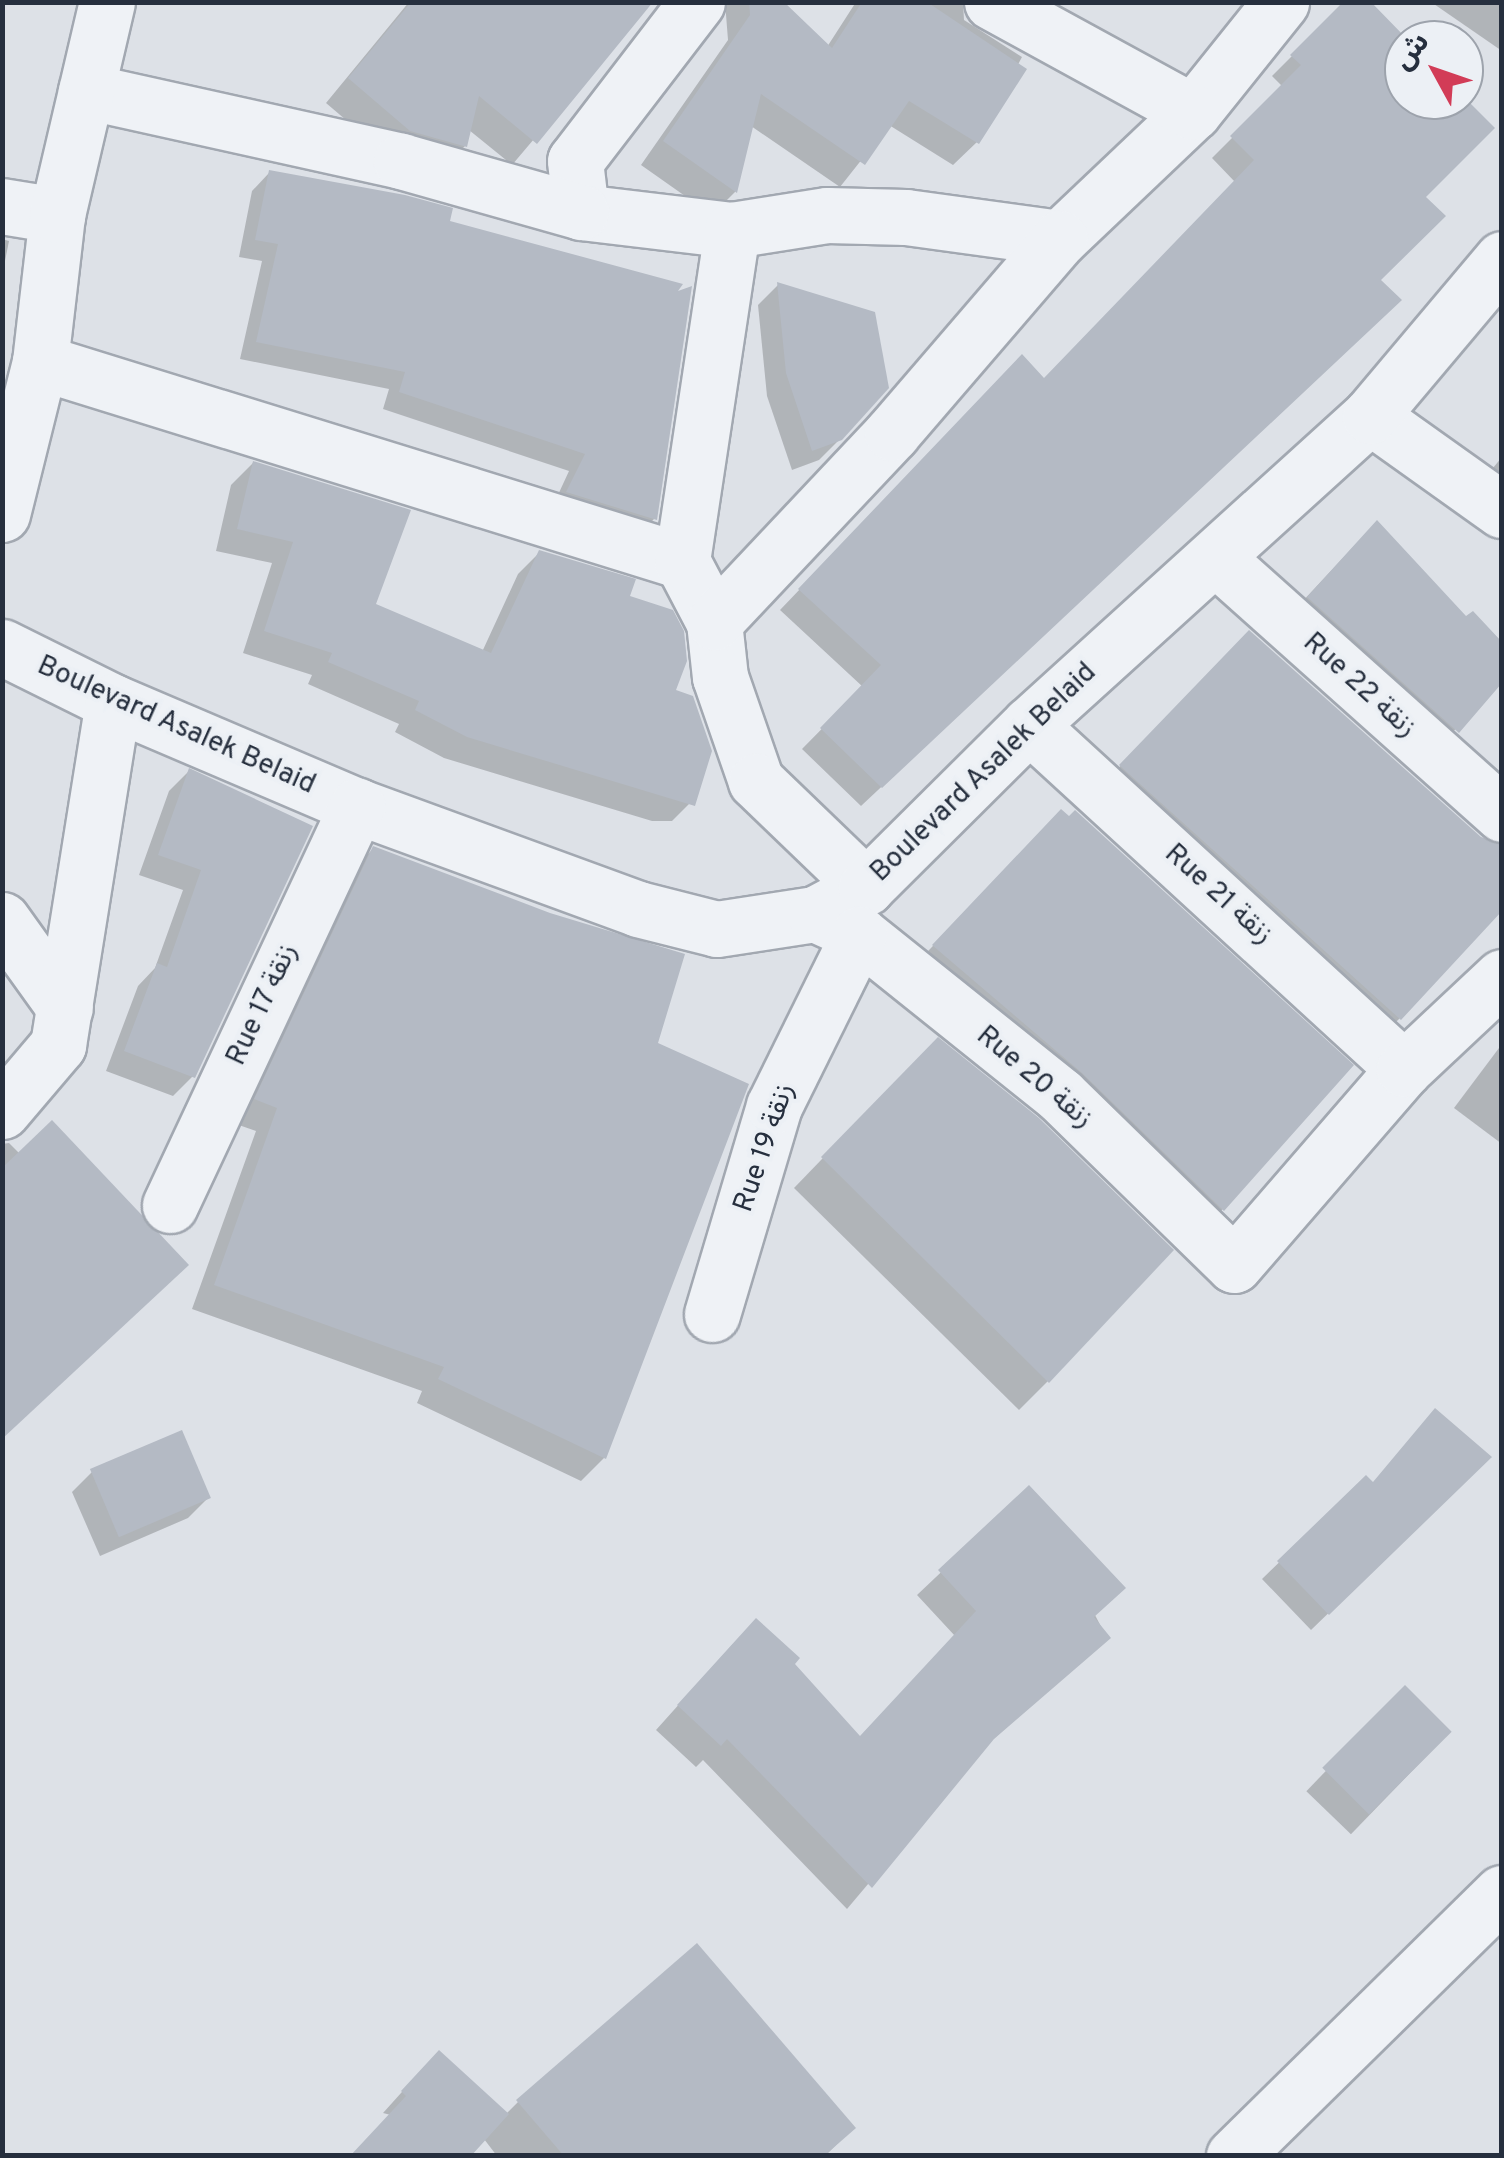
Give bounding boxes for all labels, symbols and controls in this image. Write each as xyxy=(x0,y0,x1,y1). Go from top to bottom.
north arrow xyxy=(1384,20,1484,120)
text: ش xyxy=(1386,26,1439,78)
street label: Rue 22 زنقة xyxy=(1295,626,1423,746)
street label: Boulevard Asalek Belaid xyxy=(31,649,321,803)
street label: Boulevard Asalek Belaid xyxy=(864,656,1104,890)
street label: Rue 21 زنقة xyxy=(1157,838,1279,952)
street label: Rue 17 زنقة xyxy=(220,938,306,1072)
street label: Rue 20 زنقة xyxy=(969,1020,1099,1136)
street label: Rue 19 زنقة xyxy=(727,1079,803,1217)

